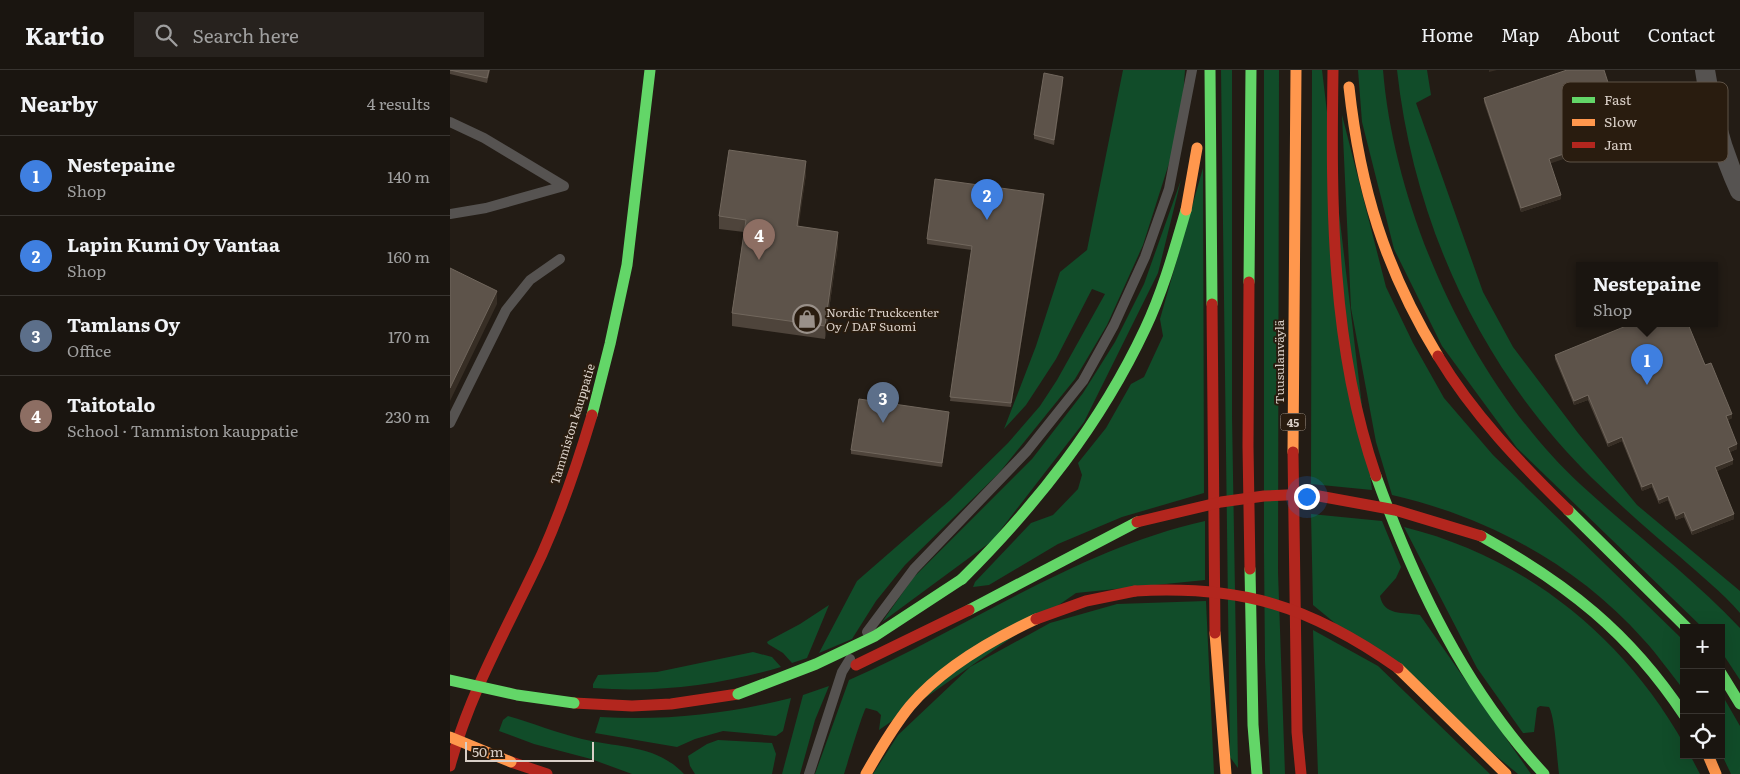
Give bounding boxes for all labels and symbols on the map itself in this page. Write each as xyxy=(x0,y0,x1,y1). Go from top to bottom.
legend xyxy=(1562,82,1728,162)
text: Fast xyxy=(1604,89,1632,109)
text: Slow xyxy=(1604,111,1637,131)
text: Jam xyxy=(1604,134,1633,154)
pin: 2 xyxy=(971,179,1003,220)
pin: 4 xyxy=(743,219,775,260)
place label: Nordic Truckcenter Oy / DAF Suomi xyxy=(826,303,939,335)
shop icon: Nordic Truckcenter Oy / DAF Suomi xyxy=(792,304,822,334)
street label: Tuusulanväylä xyxy=(1270,319,1288,404)
pin: 1 xyxy=(1631,344,1663,385)
street label: Tammiston kauppatie xyxy=(545,361,599,487)
pin: 3 xyxy=(867,382,899,423)
road number: 45 xyxy=(1280,414,1306,431)
your location xyxy=(1294,484,1320,510)
scale bar xyxy=(465,739,594,762)

